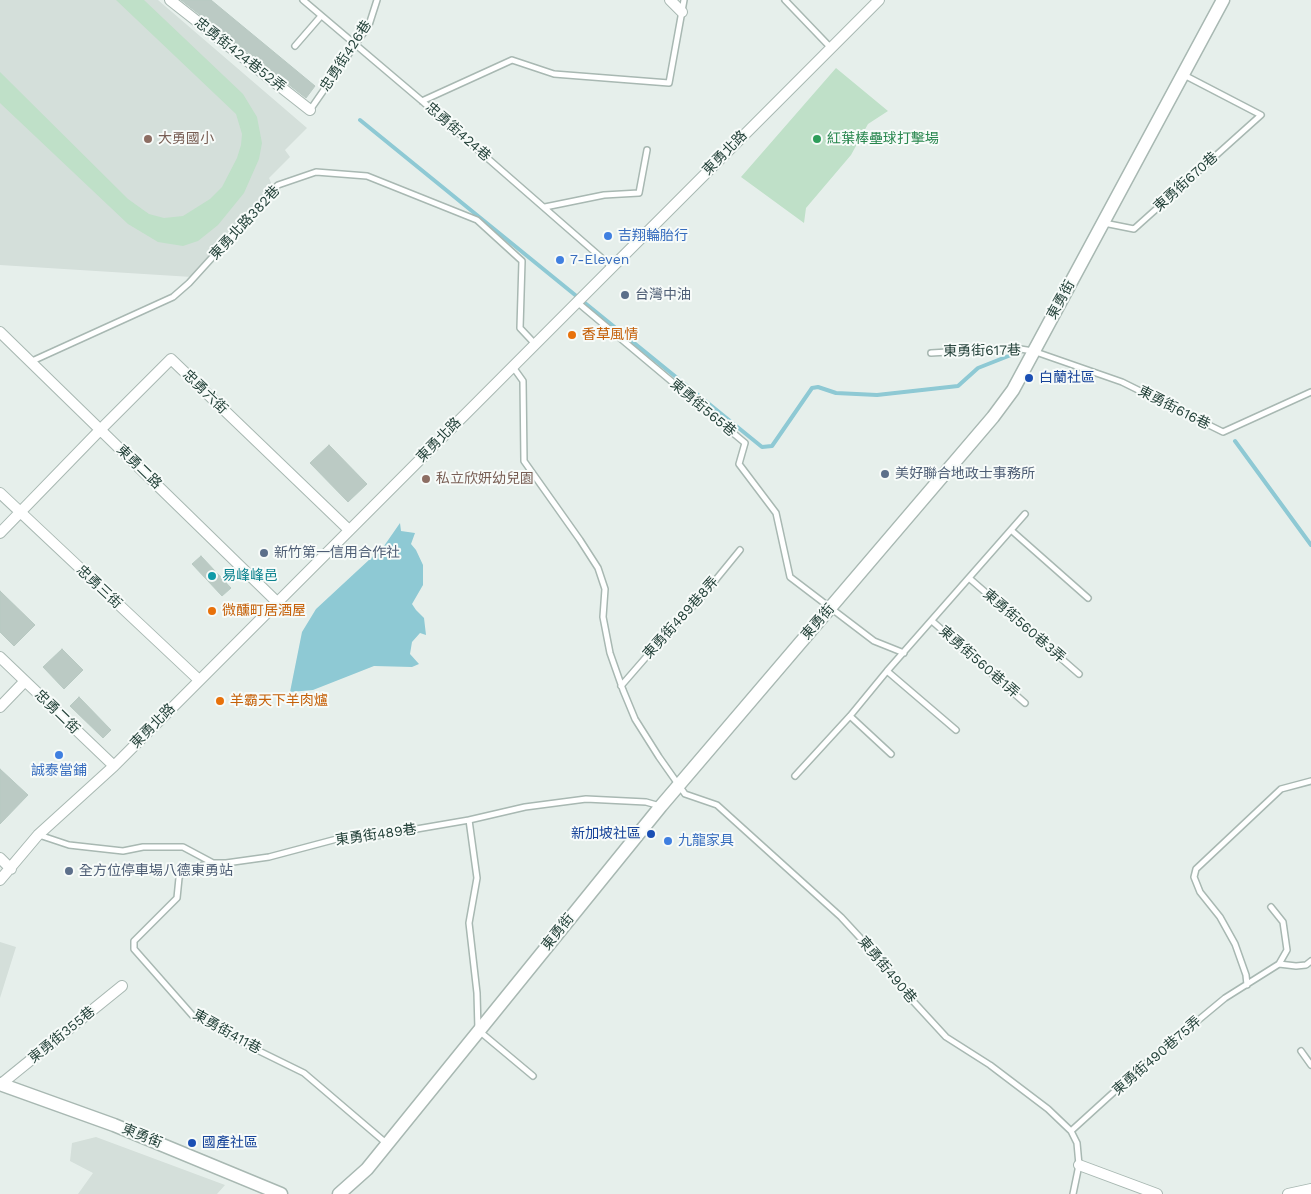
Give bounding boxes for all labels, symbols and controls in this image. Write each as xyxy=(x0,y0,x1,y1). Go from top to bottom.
street label: 忠勇街424巷52弄 xyxy=(191,14,289,96)
street label: 忠勇街426巷 xyxy=(317,17,375,95)
street label: 忠勇街424巷 xyxy=(422,99,494,165)
street label: 東勇北路 xyxy=(699,127,751,179)
place label: 大勇國小 xyxy=(158,131,214,147)
place label: 紅葉棒壘球打擊場 xyxy=(827,131,939,147)
marker: 大勇國小 xyxy=(142,133,154,145)
marker: 紅葉棒壘球打擊場 xyxy=(811,133,823,145)
street label: 東勇街670巷 xyxy=(1150,149,1222,215)
street label: 東勇北路382巷 xyxy=(206,183,284,263)
place label: 吉翔輪胎行 xyxy=(618,228,688,244)
marker: 吉翔輪胎行 xyxy=(602,230,614,242)
place label: 7-Eleven xyxy=(570,252,629,268)
marker: 7-Eleven xyxy=(554,254,566,266)
street label: 東勇街 xyxy=(1043,278,1079,322)
place label: 台灣中油 xyxy=(635,287,691,303)
marker: 台灣中油 xyxy=(619,289,631,301)
place label: 香草風情 xyxy=(582,327,638,343)
marker: 香草風情 xyxy=(566,329,578,341)
street label: 東勇街617巷 xyxy=(943,342,1021,360)
street label: 忠勇六街 xyxy=(179,367,231,417)
place label: 白蘭社區 xyxy=(1039,370,1095,386)
marker: 白蘭社區 xyxy=(1023,372,1035,384)
street label: 東勇街565巷 xyxy=(667,376,739,440)
street label: 東勇街616巷 xyxy=(1135,383,1213,433)
street label: 東勇北路 xyxy=(413,414,465,466)
street label: 東勇二路 xyxy=(113,442,165,492)
place label: 美好聯合地政士事務所 xyxy=(895,466,1035,482)
marker: 美好聯合地政士事務所 xyxy=(879,468,891,480)
place label: 私立欣妍幼兒園 xyxy=(436,471,534,487)
marker: 私立欣妍幼兒園 xyxy=(420,473,432,485)
place label: 新竹第一信用合作社 xyxy=(274,545,400,561)
marker: 新竹第一信用合作社 xyxy=(258,547,270,559)
street label: 忠勇三街 xyxy=(73,562,125,612)
place label: 易峰峰邑 xyxy=(222,568,278,584)
marker: 易峰峰邑 xyxy=(206,570,218,582)
street label: 東勇街489巷8弄 xyxy=(640,574,722,662)
street label: 東勇街560巷3弄 xyxy=(979,586,1069,666)
street label: 東勇街 xyxy=(798,601,838,643)
place label: 微醺町居酒屋 xyxy=(222,603,306,619)
marker: 微醺町居酒屋 xyxy=(206,605,218,617)
street label: 東勇街560巷1弄 xyxy=(935,623,1023,701)
street label: 忠勇二街 xyxy=(31,687,83,737)
place label: 羊霸天下羊肉爐 xyxy=(230,693,328,709)
marker: 羊霸天下羊肉爐 xyxy=(214,695,226,707)
street label: 東勇北路 xyxy=(127,700,179,752)
marker: 誠泰當鋪 xyxy=(53,749,65,761)
place label: 誠泰當鋪 xyxy=(31,763,87,779)
street label: 東勇街489巷 xyxy=(334,821,418,849)
place label: 新加坡社區 xyxy=(571,826,641,842)
marker: 新加坡社區 xyxy=(645,828,657,840)
place label: 九龍家具 xyxy=(678,833,734,849)
marker: 九龍家具 xyxy=(662,835,674,847)
place label: 全方位停車場八德東勇站 xyxy=(79,863,233,879)
marker: 全方位停車場八德東勇站 xyxy=(63,865,75,877)
street label: 東勇街 xyxy=(538,910,578,954)
street label: 東勇街490巷 xyxy=(854,933,920,1007)
street label: 東勇街355巷 xyxy=(25,1003,99,1067)
street label: 東勇街411巷 xyxy=(190,1006,264,1058)
street label: 東勇街490巷75弄 xyxy=(1109,1013,1205,1099)
street label: 東勇街 xyxy=(119,1120,165,1152)
place label: 國產社區 xyxy=(202,1135,258,1151)
marker: 國產社區 xyxy=(186,1137,198,1149)

